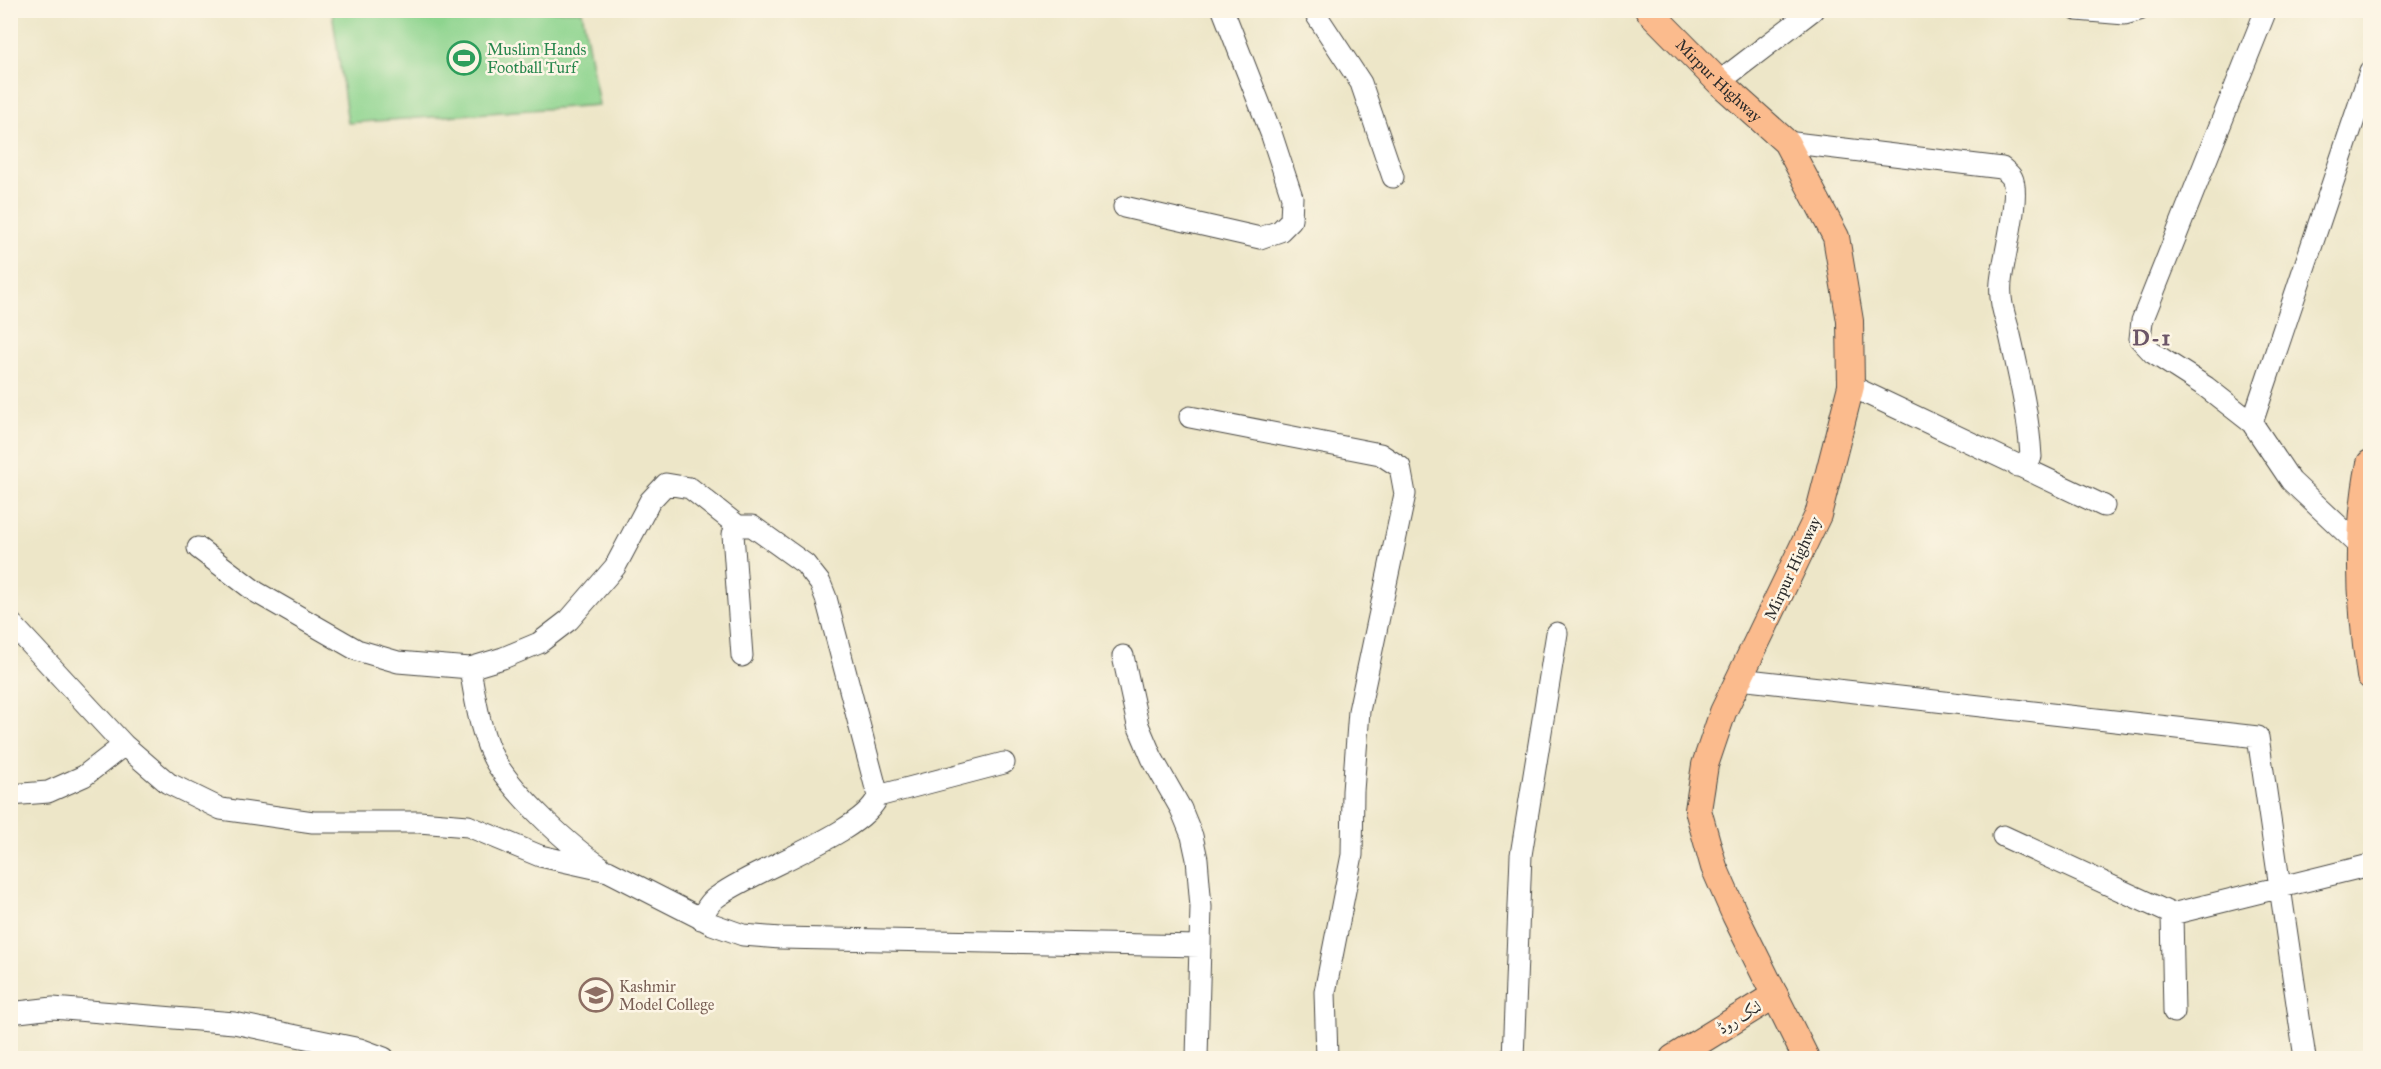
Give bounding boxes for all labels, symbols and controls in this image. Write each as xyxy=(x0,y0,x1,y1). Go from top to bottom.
street label: Mirpur Highway xyxy=(1672,35,1766,126)
sports icon: Muslim Hands Football Turf xyxy=(446,40,482,76)
place label: Muslim Hands Football Turf xyxy=(487,40,587,77)
district label: D-1 xyxy=(2132,324,2172,351)
street label: Mirpur Highway xyxy=(1760,513,1826,623)
school or university icon: Kashmir Model College xyxy=(578,977,614,1013)
place label: Kashmir Model College xyxy=(619,977,715,1015)
street label: لنک روڈ xyxy=(1714,997,1765,1038)

